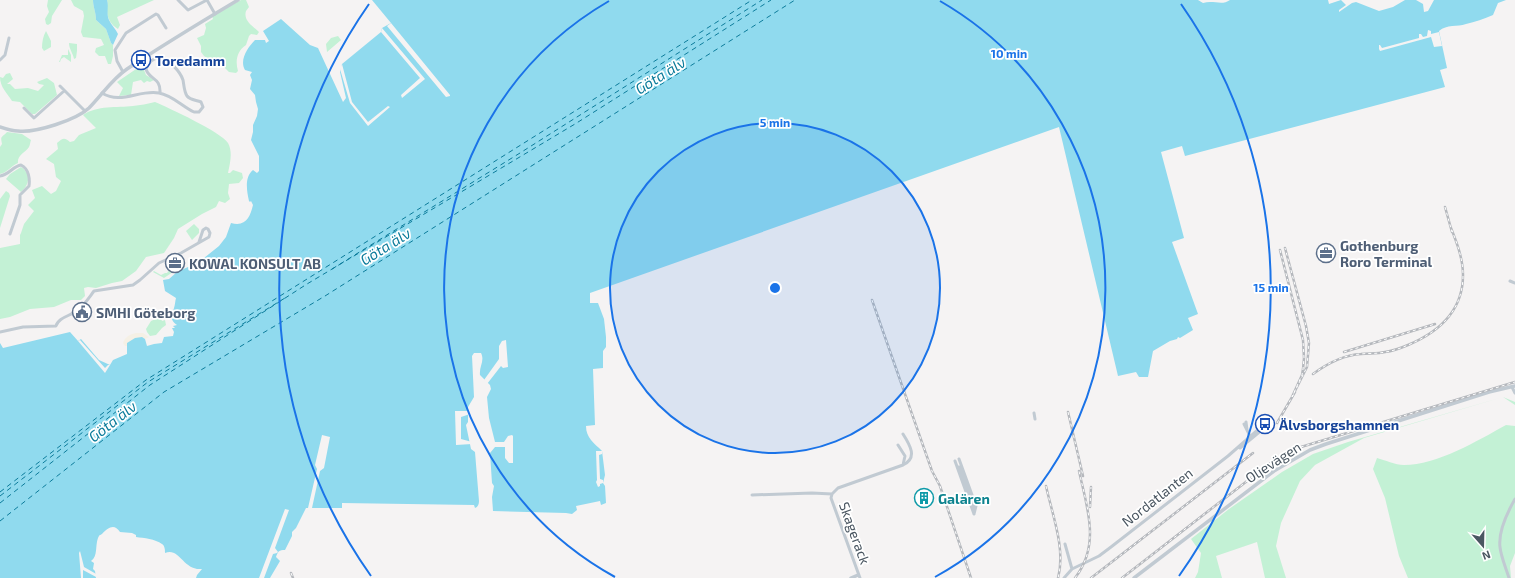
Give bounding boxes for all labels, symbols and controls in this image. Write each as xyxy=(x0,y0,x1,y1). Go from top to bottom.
text: 10 min xyxy=(991,46,1027,60)
bus stop icon: Toredamm xyxy=(130,49,152,71)
place label: Toredamm xyxy=(155,52,225,69)
water label: Göta älv xyxy=(631,53,689,97)
text: 5 min xyxy=(760,115,790,129)
water label: Göta älv xyxy=(356,224,414,268)
place label: Gothenburg Roro Terminal xyxy=(1340,237,1433,270)
office icon: Gothenburg Roro Terminal xyxy=(1315,242,1337,264)
office icon: KOWAL KONSULT AB xyxy=(164,252,186,274)
place label: KOWAL KONSULT AB xyxy=(189,255,321,272)
text: 15 min xyxy=(1253,280,1289,294)
centre of rings xyxy=(768,281,782,295)
public building icon: SMHI Göteborg xyxy=(71,301,93,323)
place label: SMHI Göteborg xyxy=(96,304,195,321)
water label: Göta älv xyxy=(84,397,140,445)
bus stop icon: Älvsborgshamnen xyxy=(1254,413,1276,435)
place label: Älvsborgshamnen xyxy=(1279,416,1399,433)
street label: Oljevägen xyxy=(1242,438,1304,486)
street label: Nordatlanten xyxy=(1118,464,1196,530)
building icon: Galären xyxy=(913,487,935,509)
place label: Galären xyxy=(938,490,990,507)
street label: Skagerack xyxy=(836,499,874,567)
north arrow xyxy=(1463,526,1503,566)
text: N xyxy=(1481,548,1493,563)

